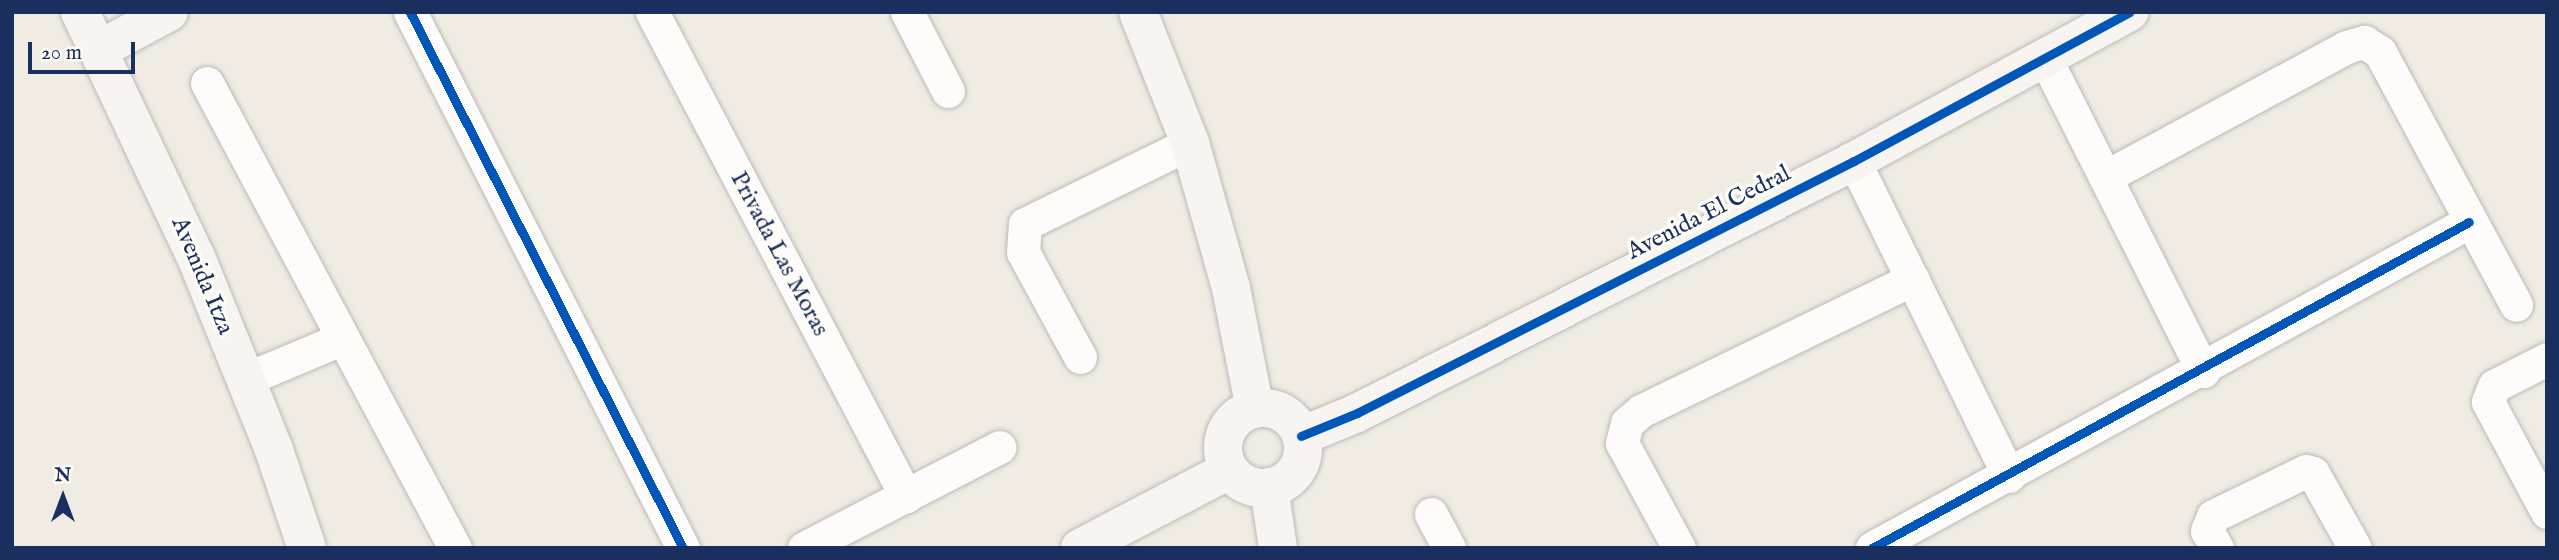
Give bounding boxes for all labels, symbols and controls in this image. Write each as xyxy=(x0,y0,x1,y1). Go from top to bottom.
scale bar xyxy=(32,28,138,72)
text: 20 m xyxy=(41,40,82,67)
street label: Avenida El Cedral xyxy=(1622,159,1796,267)
street label: Privada Las Moras xyxy=(724,167,834,341)
street label: Avenida Itza xyxy=(164,213,240,339)
north arrow xyxy=(28,462,98,532)
text: N xyxy=(55,464,71,488)

